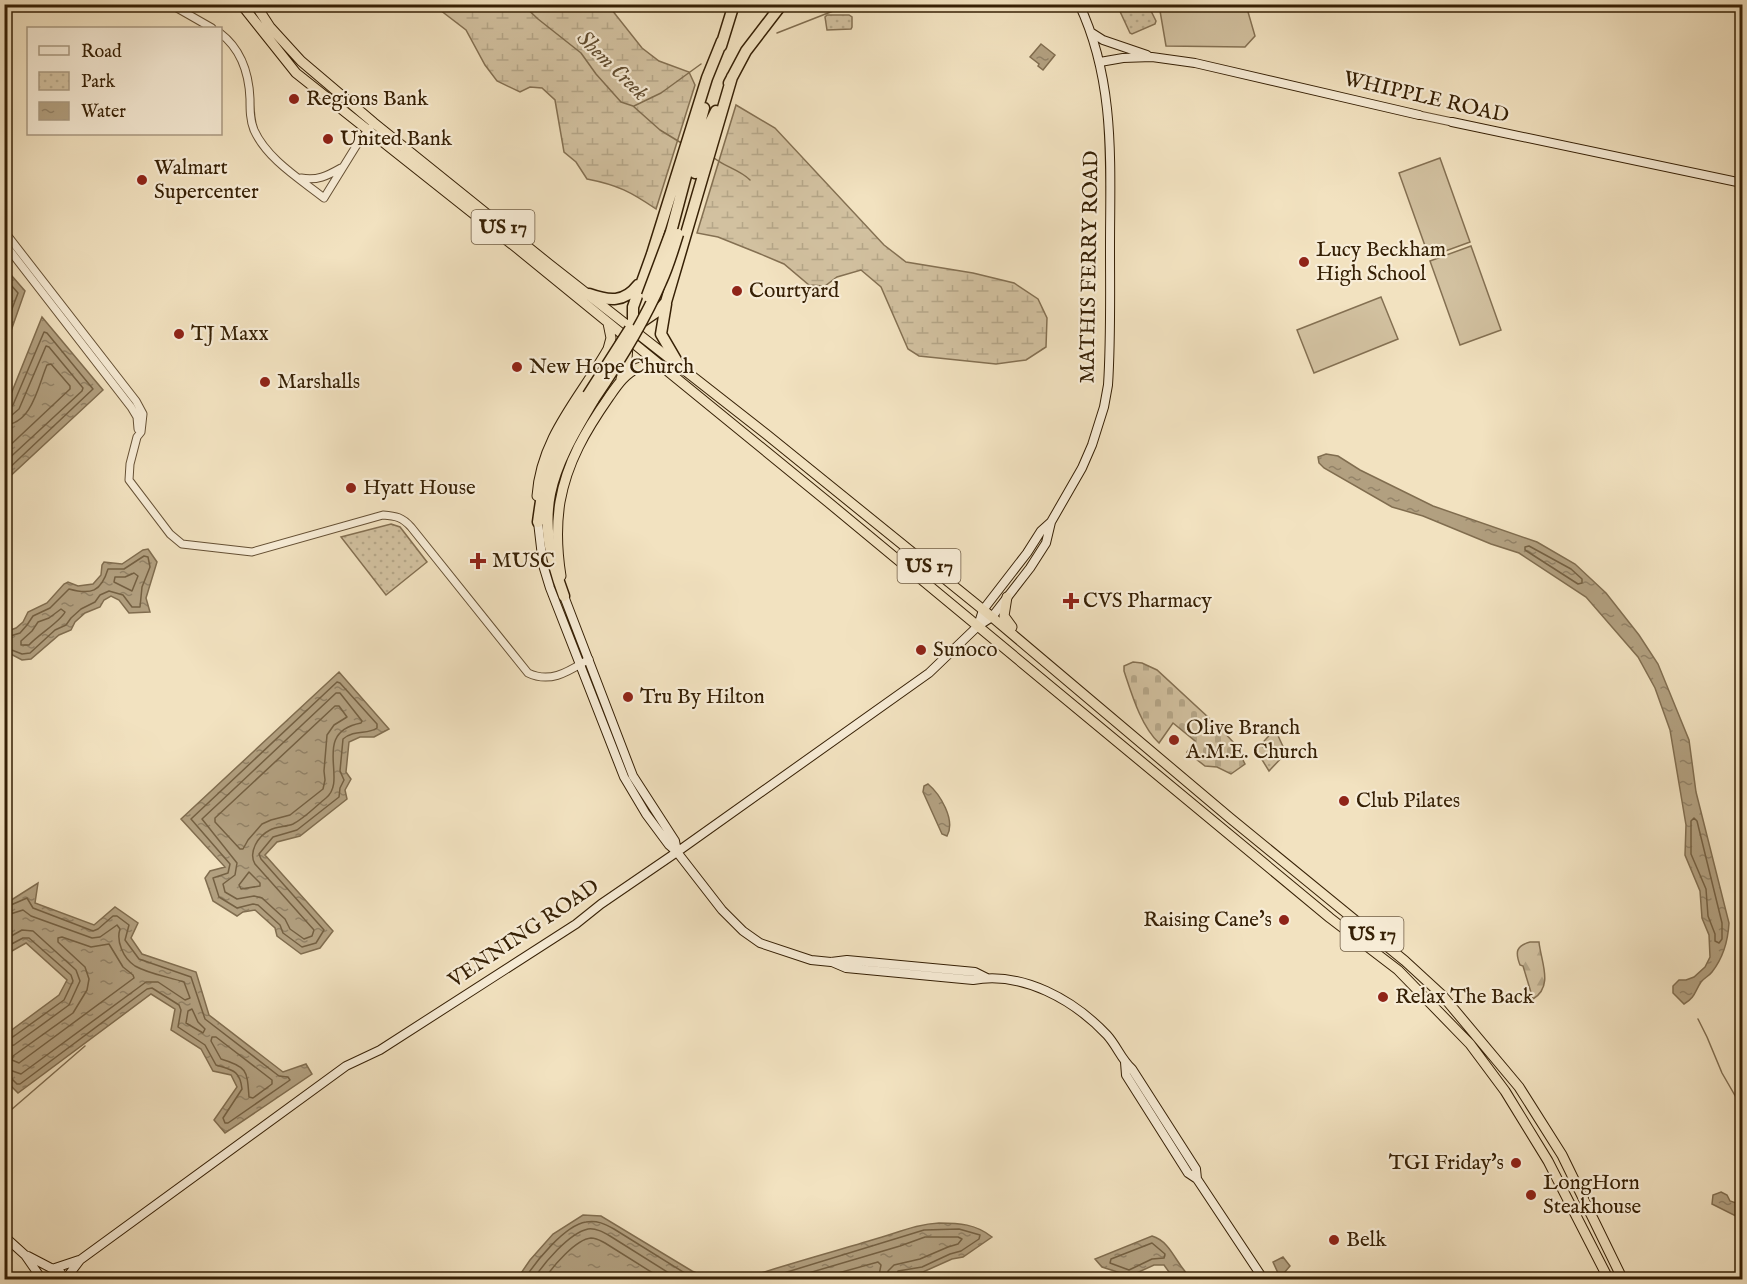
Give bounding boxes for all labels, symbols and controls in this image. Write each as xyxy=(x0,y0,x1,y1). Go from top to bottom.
water label: Shem Creek xyxy=(570,25,654,107)
legend xyxy=(27,27,222,135)
text: Road xyxy=(81,41,122,64)
street label: WHIPPLE ROAD xyxy=(1341,66,1511,130)
text: Park xyxy=(81,71,116,94)
place label: Regions Bank xyxy=(306,86,429,113)
marker: Regions Bank xyxy=(287,92,301,106)
text: Water xyxy=(81,101,126,124)
place label: United Bank xyxy=(340,126,453,153)
marker: United Bank xyxy=(321,132,335,146)
street label: MATHIS FERRY ROAD xyxy=(1074,150,1106,384)
place label: Walmart Supercenter xyxy=(154,155,259,206)
marker: Walmart Supercenter xyxy=(135,173,149,187)
road number: US 17 xyxy=(472,210,534,244)
place label: Lucy Beckham High School xyxy=(1316,237,1446,288)
marker: Lucy Beckham High School xyxy=(1297,255,1311,269)
place label: Courtyard xyxy=(749,278,840,305)
marker: Courtyard xyxy=(730,284,744,298)
place label: TJ Maxx xyxy=(191,321,269,348)
marker: TJ Maxx xyxy=(172,327,186,341)
place label: New Hope Church xyxy=(529,354,694,381)
marker: New Hope Church xyxy=(510,360,524,374)
place label: Marshalls xyxy=(277,369,360,396)
marker: Marshalls xyxy=(258,375,272,389)
place label: Hyatt House xyxy=(363,475,476,502)
marker: Hyatt House xyxy=(344,481,358,495)
place label: MUSC xyxy=(492,548,555,575)
road number: US 17 xyxy=(898,549,960,583)
marker: MUSC xyxy=(469,552,487,570)
place label: CVS Pharmacy xyxy=(1083,588,1213,615)
marker: CVS Pharmacy xyxy=(1064,594,1078,608)
place label: Sunoco xyxy=(933,637,998,664)
marker: Sunoco xyxy=(914,643,928,657)
place label: Tru By Hilton xyxy=(640,684,765,711)
marker: Tru By Hilton xyxy=(621,690,635,704)
place label: Olive Branch A.M.E. Church xyxy=(1185,715,1318,766)
marker: Olive Branch A.M.E. Church xyxy=(1167,733,1181,747)
place label: Club Pilates xyxy=(1356,788,1460,815)
marker: Club Pilates xyxy=(1337,794,1351,808)
street label: VENNING ROAD xyxy=(443,873,605,995)
place label: Raising Cane's xyxy=(1143,907,1272,934)
marker: Raising Cane's xyxy=(1277,913,1291,927)
road number: US 17 xyxy=(1340,917,1404,951)
place label: Relax The Back xyxy=(1395,984,1535,1011)
marker: Relax The Back xyxy=(1376,990,1390,1004)
place label: TGI Friday's xyxy=(1389,1150,1504,1177)
marker: TGI Friday's xyxy=(1509,1156,1523,1170)
place label: LongHorn Steakhouse xyxy=(1543,1170,1642,1221)
marker: LongHorn Steakhouse xyxy=(1524,1188,1538,1202)
place label: Belk xyxy=(1346,1227,1387,1254)
marker: Belk xyxy=(1327,1233,1341,1247)

